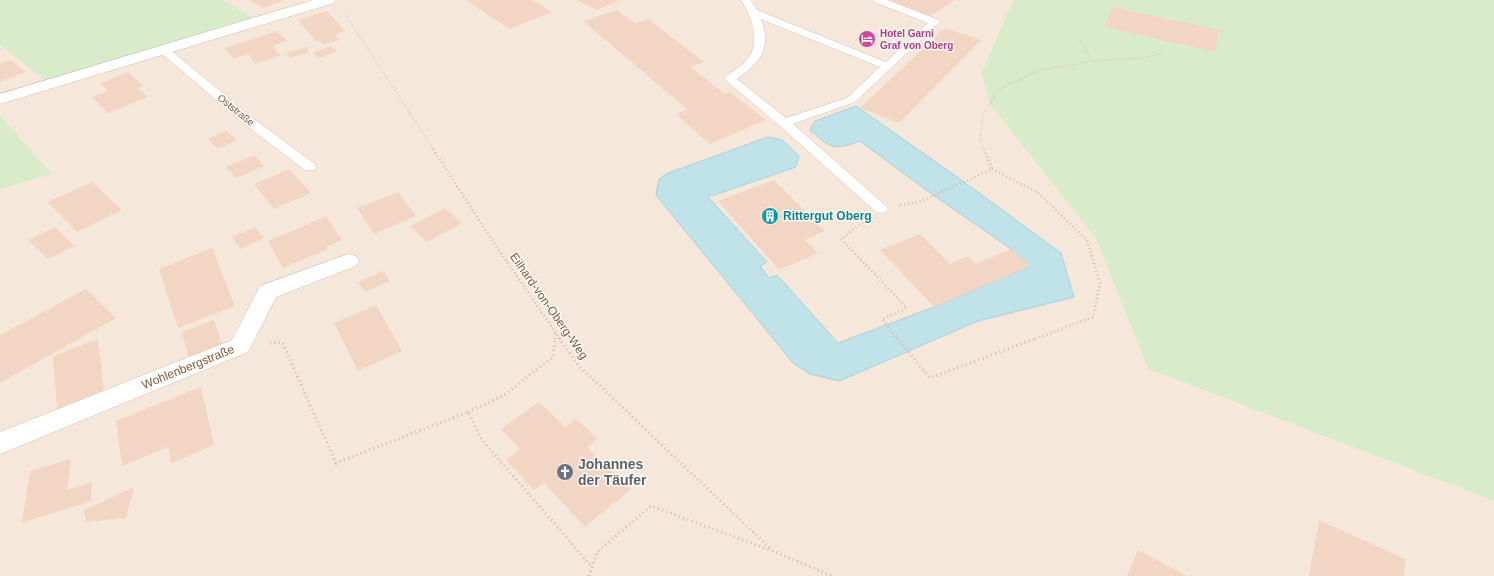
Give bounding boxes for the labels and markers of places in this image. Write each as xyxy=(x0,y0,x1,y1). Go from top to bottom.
place label: Hotel Garni Graf von Oberg xyxy=(880,28,953,51)
hotel icon: Hotel Garni Graf von Oberg xyxy=(857,29,877,49)
building icon: Rittergut Oberg xyxy=(760,206,780,226)
place label: Rittergut Oberg xyxy=(783,209,872,223)
place label: Johannes der Täufer xyxy=(578,456,647,488)
church icon: Johannes der Täufer xyxy=(555,462,575,482)

